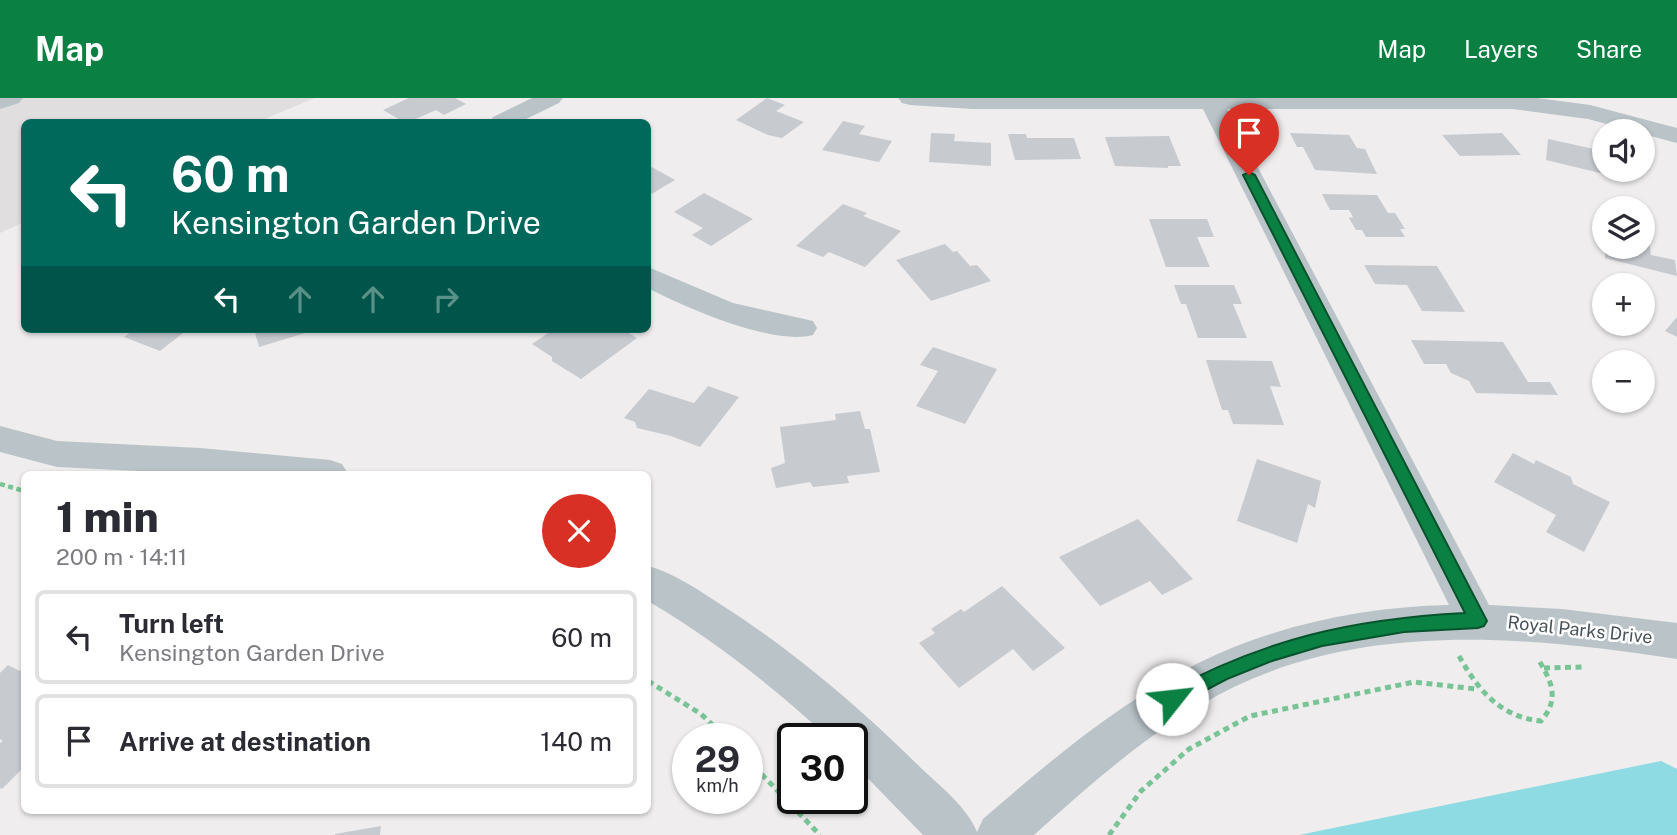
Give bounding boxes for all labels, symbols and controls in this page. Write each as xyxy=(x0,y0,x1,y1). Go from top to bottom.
text: Map xyxy=(35,30,104,68)
text: Map xyxy=(1377,35,1426,63)
text: Layers xyxy=(1464,35,1538,63)
text: Share xyxy=(1576,35,1642,63)
pin xyxy=(1219,103,1279,175)
icon: arrive xyxy=(1230,114,1268,152)
map controls xyxy=(1592,119,1655,413)
button: sound xyxy=(1592,119,1655,182)
text: 60 m xyxy=(171,145,290,203)
icon: left xyxy=(56,147,147,238)
button: layers xyxy=(1592,196,1655,259)
text: Kensington Garden Drive xyxy=(171,204,541,241)
button: + xyxy=(1592,273,1655,336)
icon: left xyxy=(208,280,246,318)
icon: ahead xyxy=(281,280,319,318)
icon: ahead xyxy=(354,280,392,318)
icon: right xyxy=(427,280,465,318)
button: − xyxy=(1592,350,1655,413)
text: 1 min xyxy=(56,492,159,541)
button: close xyxy=(542,494,616,568)
text: 200 m · 14:11 xyxy=(56,543,187,570)
text: Turn left xyxy=(119,608,224,639)
street label: Royal Parks Drive xyxy=(1506,611,1654,648)
icon: left xyxy=(60,618,98,656)
text: 60 m xyxy=(551,622,612,653)
text: Kensington Garden Drive xyxy=(119,639,385,666)
position arrow xyxy=(1135,662,1209,736)
icon: arrive xyxy=(60,722,98,760)
speed limit sign: 30 xyxy=(777,723,868,814)
text: Arrive at destination xyxy=(119,726,371,757)
text: 140 m xyxy=(540,726,612,757)
text: 29 xyxy=(695,739,740,780)
text: km/h xyxy=(696,775,739,796)

